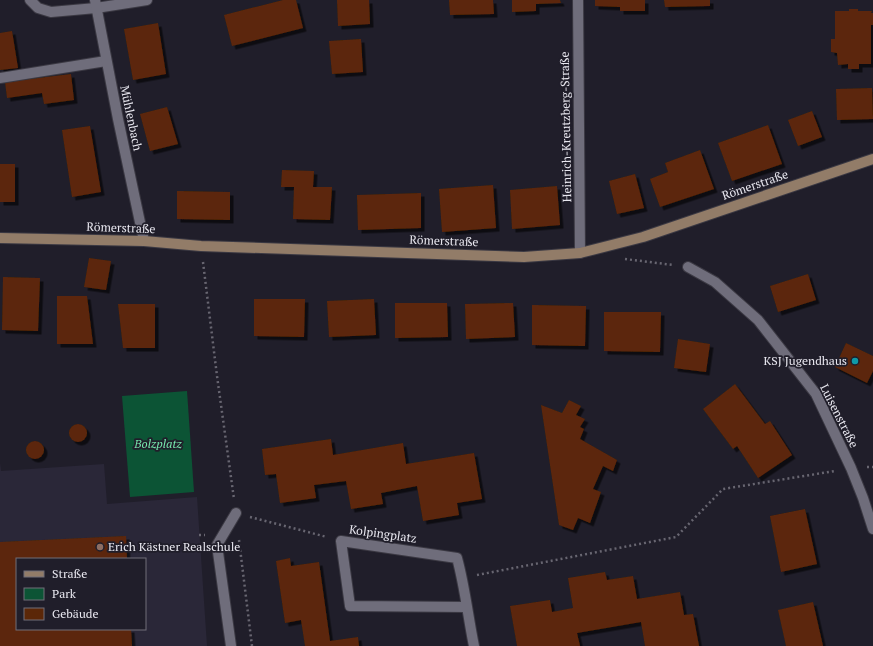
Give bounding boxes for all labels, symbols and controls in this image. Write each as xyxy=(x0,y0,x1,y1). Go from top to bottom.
street label: Heinrich-Kreutzberg-Straße xyxy=(557,51,574,203)
street label: Mühlenbach xyxy=(117,84,146,152)
street label: Römerstraße xyxy=(720,166,790,203)
street label: Römerstraße xyxy=(86,219,156,236)
street label: Römerstraße xyxy=(409,232,479,249)
place label: KSJ Jugendhaus xyxy=(764,353,847,368)
marker: KSJ Jugendhaus xyxy=(850,356,860,366)
street label: Luisenstraße xyxy=(817,381,862,450)
park label: Bolzplatz xyxy=(133,436,182,451)
street label: Kolpingplatz xyxy=(348,521,418,546)
place label: Erich Kästner Realschule xyxy=(108,539,240,554)
marker: Erich Kästner Realschule xyxy=(95,542,105,552)
legend xyxy=(16,558,146,630)
text: Straße xyxy=(52,566,87,581)
text: Park xyxy=(52,586,77,601)
text: Gebäude xyxy=(52,606,98,621)

